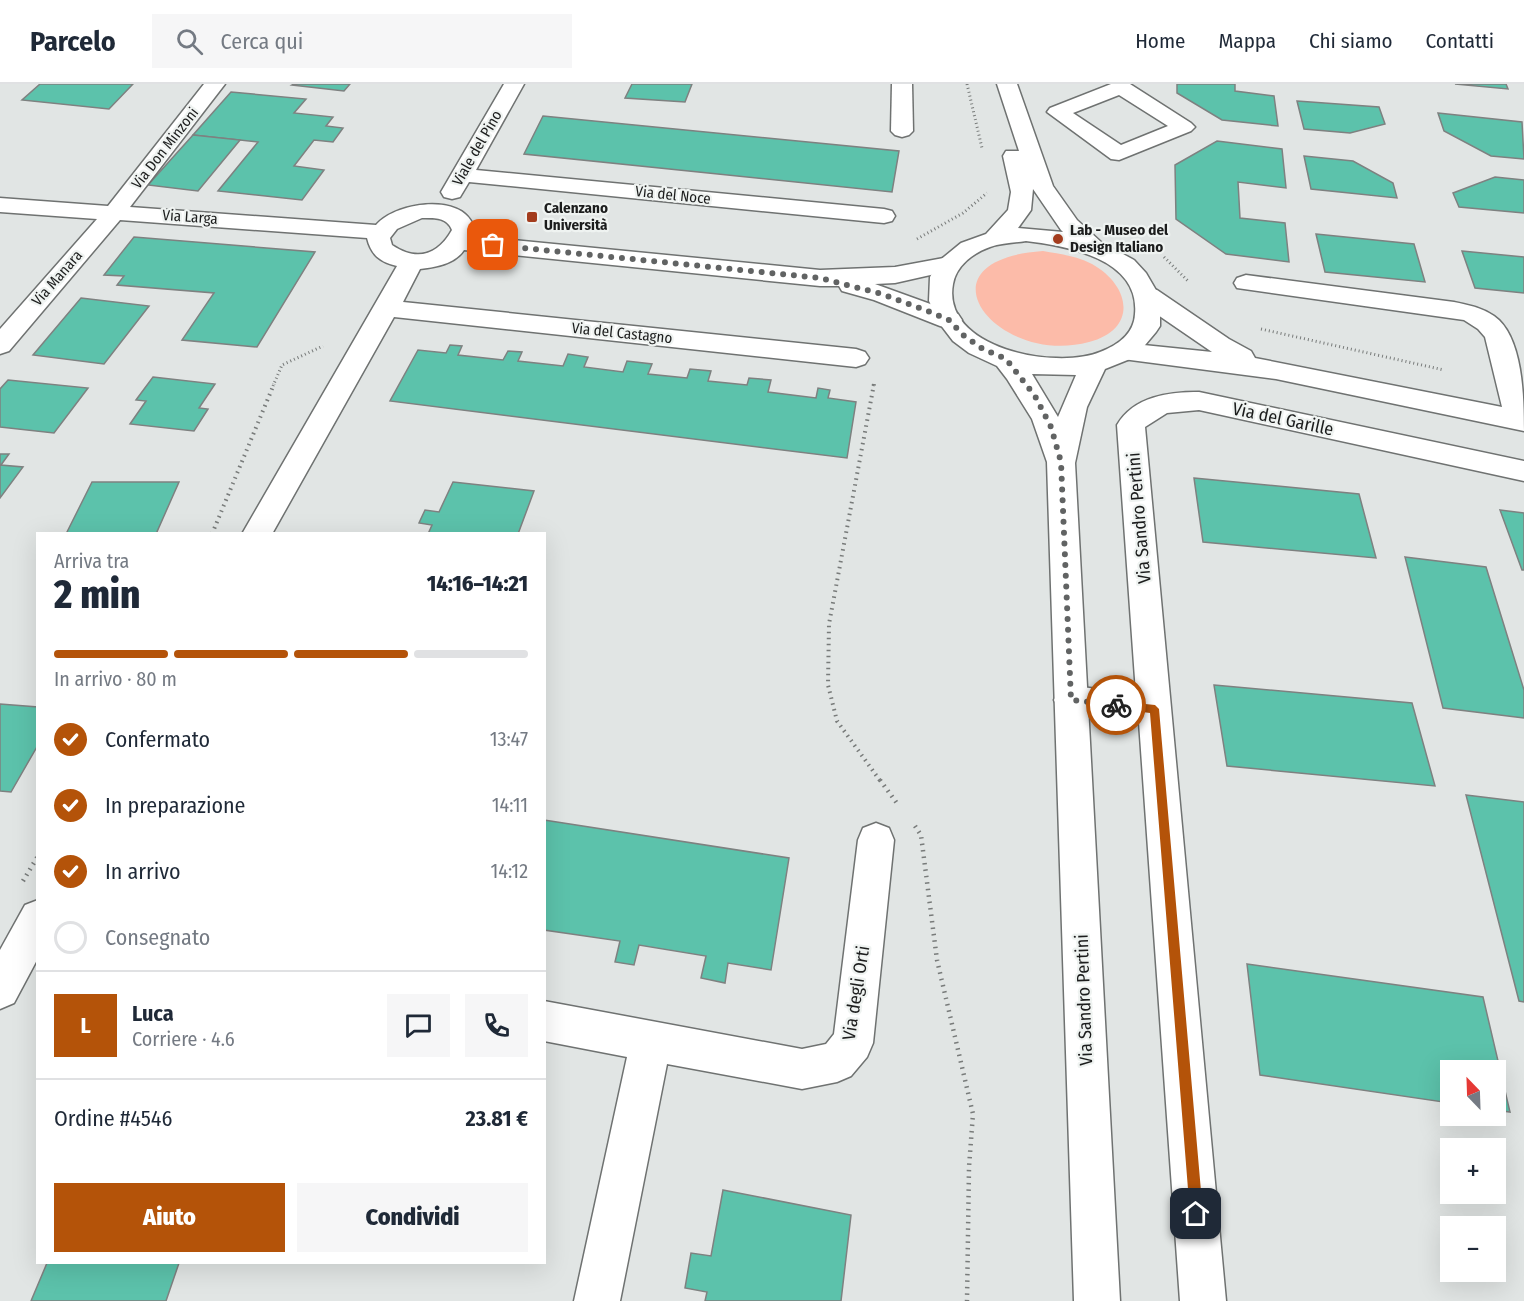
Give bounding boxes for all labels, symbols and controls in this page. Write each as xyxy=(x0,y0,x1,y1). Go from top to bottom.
search box xyxy=(152,14,572,68)
text: Parcelo xyxy=(30,25,116,58)
icon: search xyxy=(173,25,206,58)
text: Cerca qui xyxy=(221,28,303,55)
text: Home xyxy=(1135,28,1185,54)
text: Mappa xyxy=(1218,28,1276,54)
text: Chi siamo xyxy=(1309,28,1393,54)
text: Contatti xyxy=(1426,28,1494,54)
street label: Via Don Minzoni xyxy=(128,104,202,192)
street label: Viale del Pino xyxy=(448,107,506,189)
street label: Via del Noce xyxy=(634,182,712,208)
place label: Calenzano Università xyxy=(544,199,608,234)
street label: Via Larga xyxy=(162,206,218,228)
marker: Calenzano Università xyxy=(525,210,539,224)
pin xyxy=(467,219,518,270)
place label: Lab - Museo del Design Italiano xyxy=(1070,221,1169,256)
icon: bag xyxy=(476,228,509,261)
marker: Lab - Museo del Design Italiano xyxy=(1051,232,1065,246)
street label: Via Manara xyxy=(28,247,86,309)
street label: Via del Castagno xyxy=(571,319,673,347)
street label: Via del Garille xyxy=(1231,398,1336,440)
street label: Via Sandro Pertini xyxy=(1122,451,1156,585)
text: Arriva tra xyxy=(54,549,129,573)
text: 14:16–14:21 xyxy=(427,570,528,597)
text: 2 min xyxy=(54,572,140,618)
text: In arrivo · 80 m xyxy=(54,667,177,691)
courier xyxy=(1086,675,1146,735)
icon: bike xyxy=(1100,689,1133,722)
icon: check xyxy=(54,723,87,756)
text: Confermato xyxy=(105,726,210,753)
text: 13:47 xyxy=(490,727,528,751)
icon: check xyxy=(54,789,87,822)
text: In preparazione xyxy=(105,792,246,819)
text: 14:11 xyxy=(492,793,528,817)
icon: check xyxy=(54,855,87,888)
text: In arrivo xyxy=(105,858,180,885)
text: 14:12 xyxy=(490,859,528,883)
text: Consegnato xyxy=(105,924,210,951)
street label: Via Sandro Pertini xyxy=(1071,934,1097,1066)
street label: Via degli Orti xyxy=(838,944,874,1042)
button: chat xyxy=(387,994,450,1057)
button: phone xyxy=(465,994,528,1057)
text: Luca xyxy=(132,1000,174,1027)
text: L xyxy=(80,1012,91,1039)
text: Corriere · 4.6 xyxy=(132,1027,235,1051)
north arrow xyxy=(1440,1060,1506,1126)
map controls xyxy=(1440,1060,1506,1282)
text: Ordine #4546 xyxy=(54,1105,172,1132)
text: 23.81 € xyxy=(466,1105,528,1132)
button: + xyxy=(1440,1138,1506,1204)
button: Aiuto xyxy=(54,1183,285,1252)
button: Condividi xyxy=(297,1183,528,1252)
pin xyxy=(1170,1188,1221,1239)
icon: home xyxy=(1179,1197,1212,1230)
button: − xyxy=(1440,1216,1506,1282)

